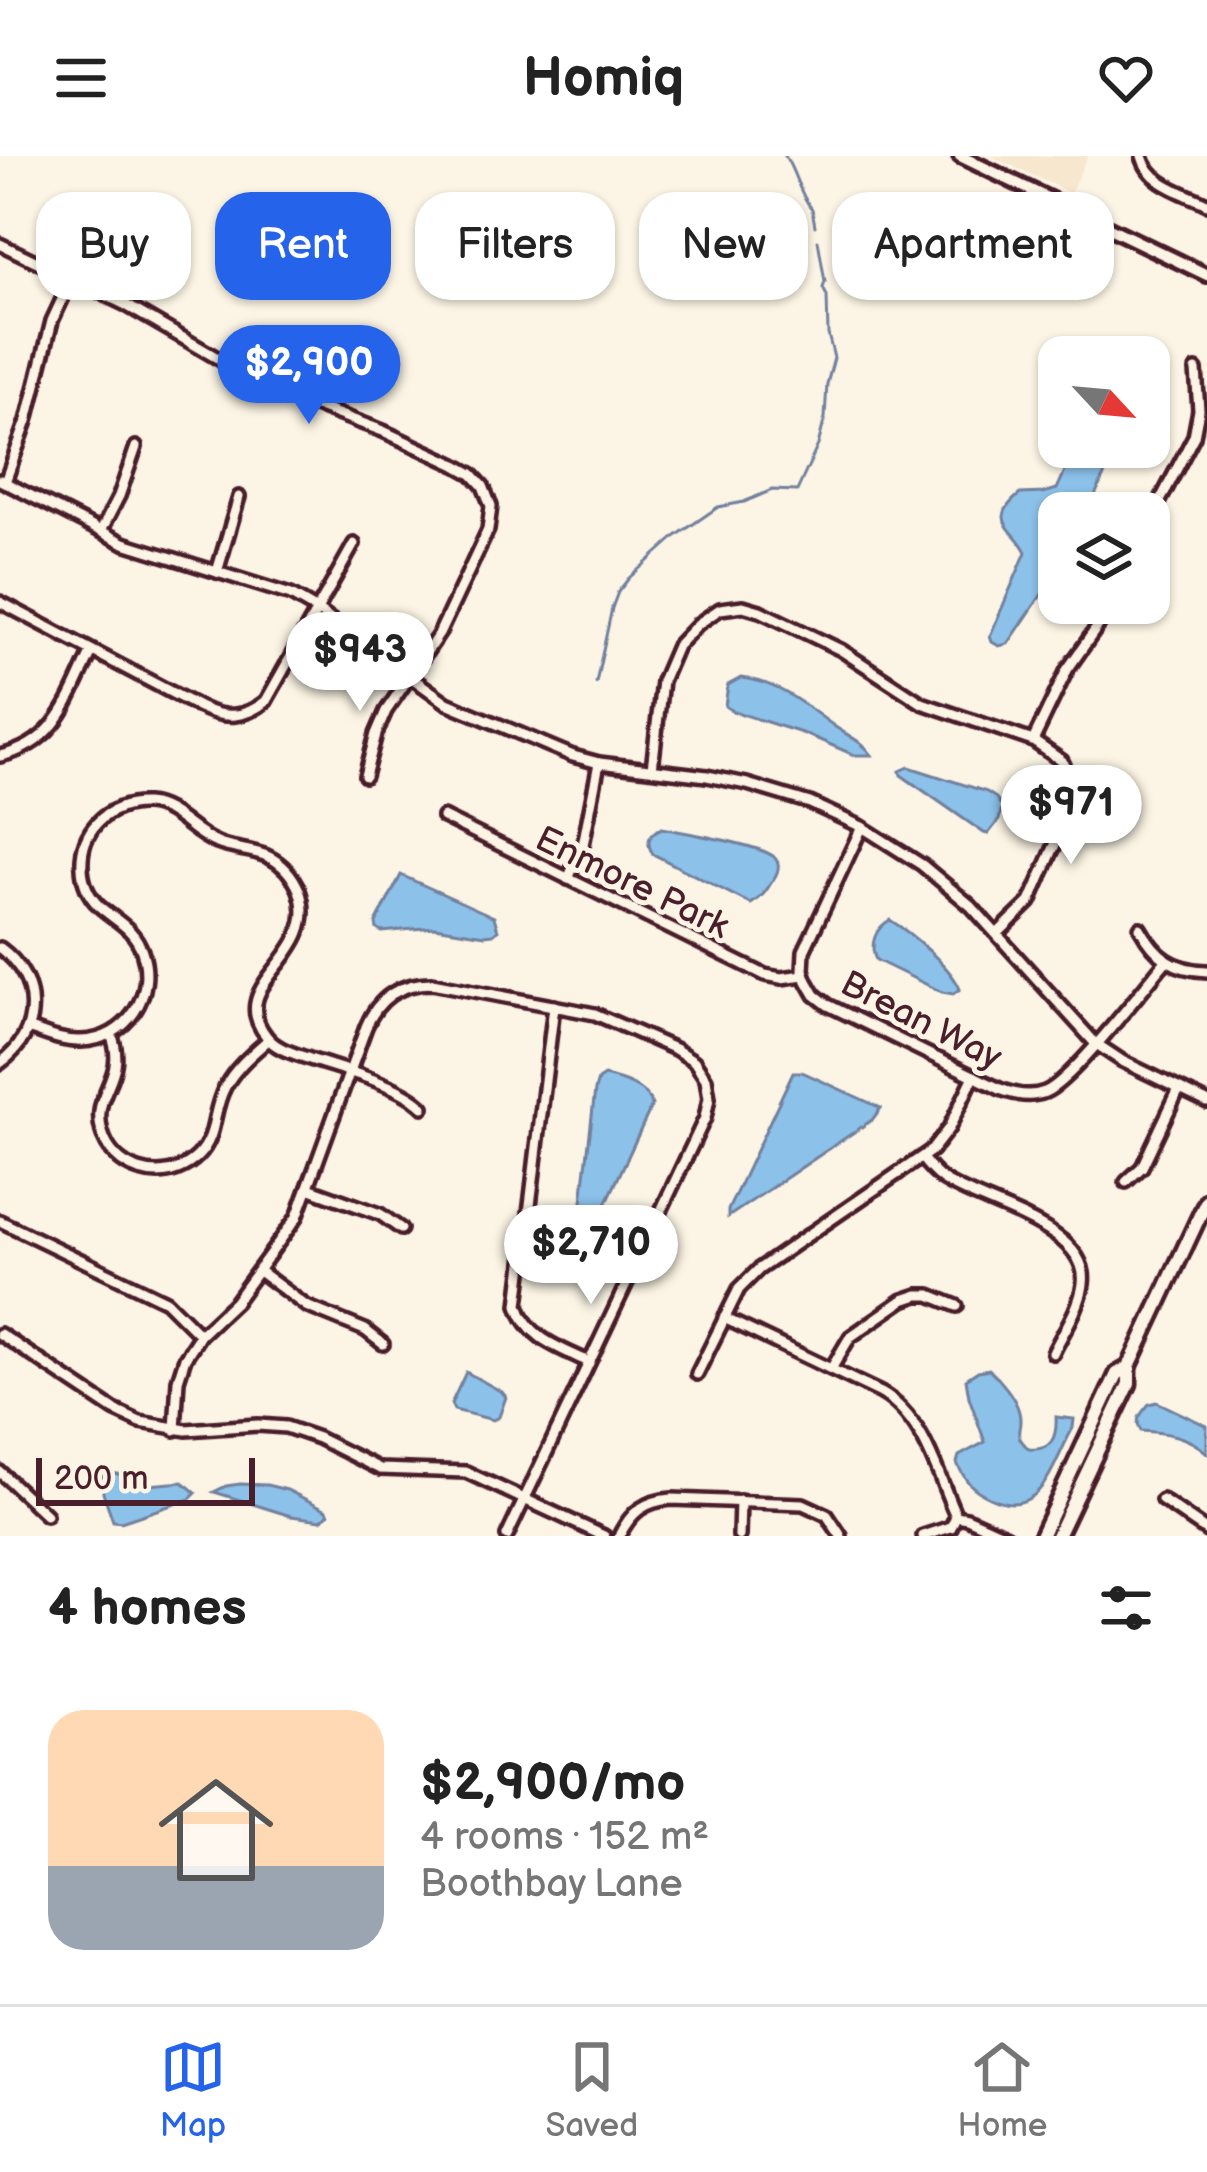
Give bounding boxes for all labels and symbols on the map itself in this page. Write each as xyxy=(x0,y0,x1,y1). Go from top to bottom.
pin: $2,900 xyxy=(211,325,407,427)
north arrow xyxy=(1038,336,1170,468)
pin: $943 xyxy=(289,612,431,714)
pin: $971 xyxy=(1000,765,1142,867)
street label: Enmore Park xyxy=(528,818,736,949)
street label: Brean Way xyxy=(833,962,1009,1080)
pin: $2,710 xyxy=(493,1205,689,1307)
scale bar xyxy=(36,1452,255,1505)

